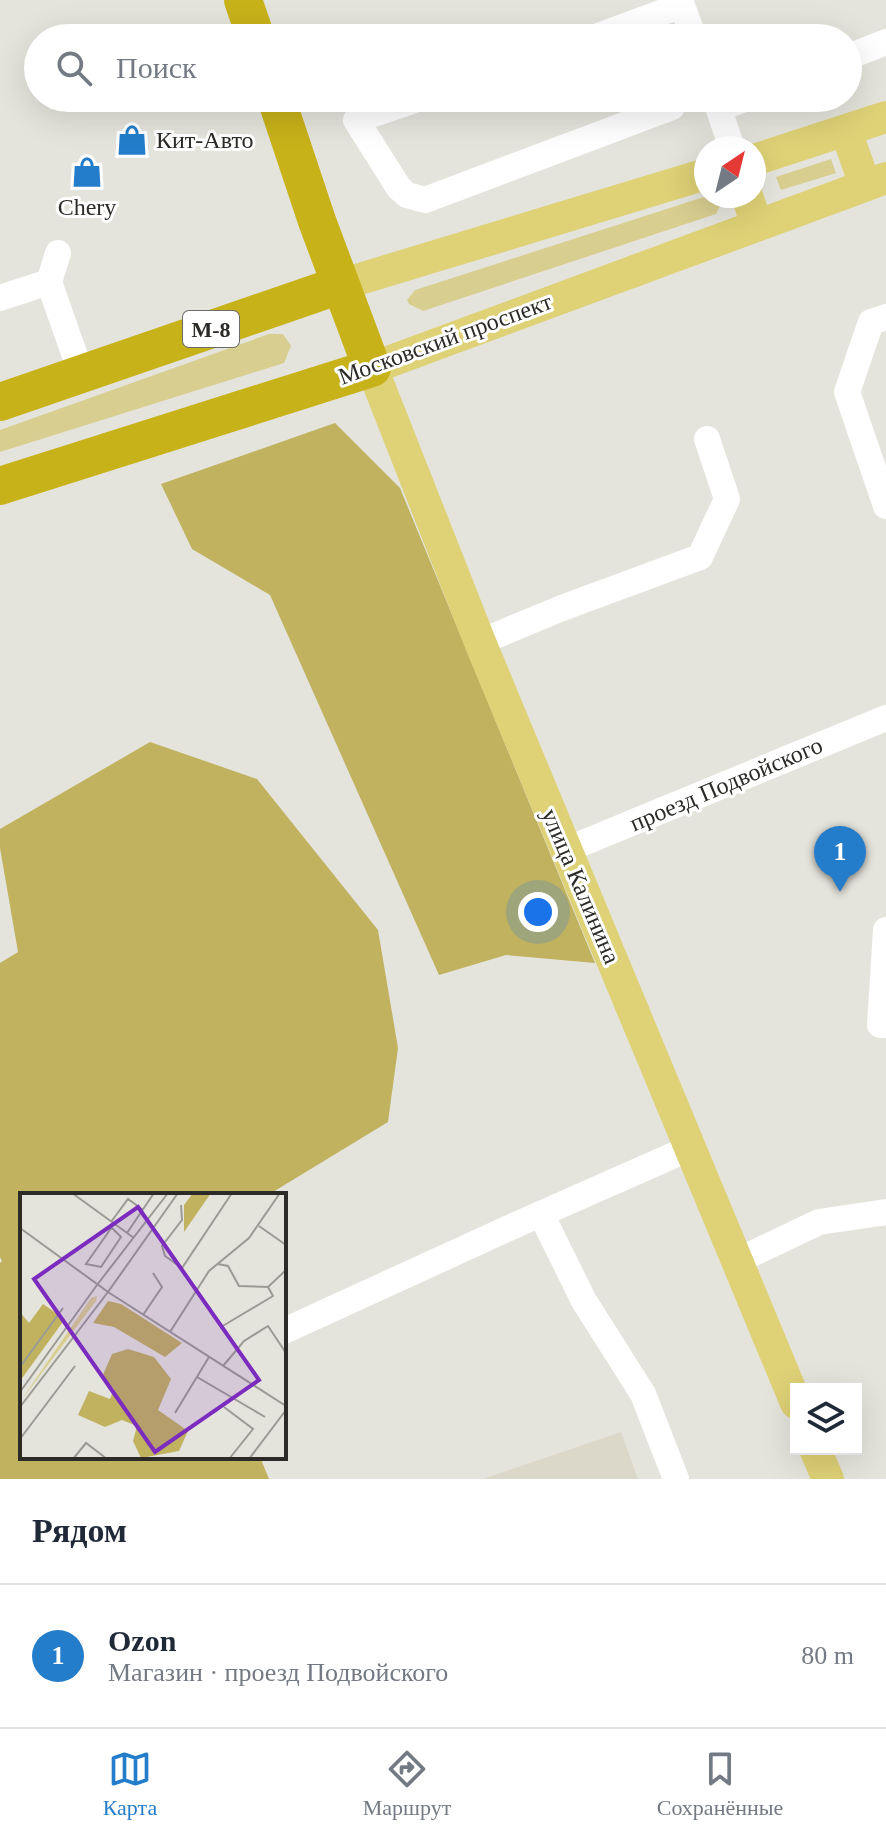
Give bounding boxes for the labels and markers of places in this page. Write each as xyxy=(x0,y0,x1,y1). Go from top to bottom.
shop icon: Кит-Авто xyxy=(115,123,149,157)
place label: Кит-Авто xyxy=(156,127,254,153)
shop icon: Chery xyxy=(70,155,104,189)
place label: Chery xyxy=(58,194,116,220)
pin: 1 xyxy=(814,826,866,892)

